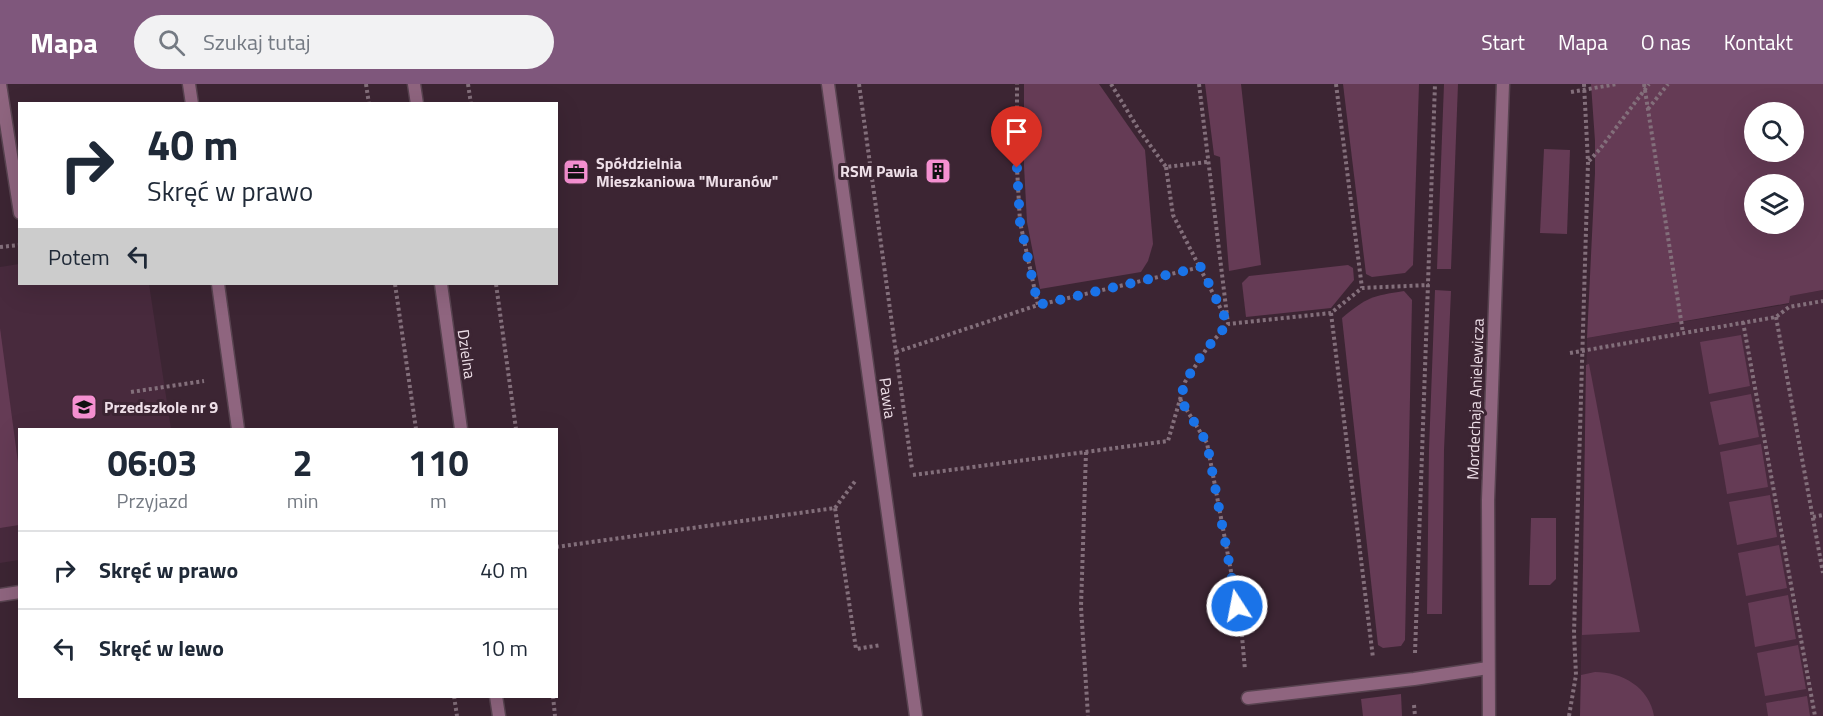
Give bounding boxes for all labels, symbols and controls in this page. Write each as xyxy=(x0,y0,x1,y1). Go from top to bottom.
search box xyxy=(134,15,554,69)
text: Mapa xyxy=(30,21,98,64)
text: Szukaj tutaj xyxy=(203,25,311,59)
icon: search xyxy=(155,26,188,59)
text: Start xyxy=(1481,26,1525,58)
text: Mapa xyxy=(1558,26,1608,58)
text: O nas xyxy=(1641,26,1691,58)
text: Kontakt xyxy=(1724,26,1793,58)
map controls xyxy=(1744,102,1804,234)
button: search xyxy=(1744,102,1804,162)
pin xyxy=(991,106,1042,168)
text: 40 m xyxy=(147,112,239,176)
icon: arrive xyxy=(1000,115,1033,148)
icon: right xyxy=(48,126,126,204)
place label: Spółdzielnia Mieszkaniowa "Muranów" xyxy=(596,151,778,193)
building icon: RSM Pawia xyxy=(923,156,953,186)
office icon: Spółdzielnia Mieszkaniowa "Muranów" xyxy=(561,157,591,187)
place label: RSM Pawia xyxy=(840,159,918,183)
text: Skręć w prawo xyxy=(147,170,313,211)
button: layers xyxy=(1744,174,1804,234)
text: Potem xyxy=(48,240,110,274)
icon: left xyxy=(122,240,155,273)
street label: Mordechaja Anielewicza xyxy=(1460,318,1490,480)
street label: Dzielna xyxy=(452,328,482,380)
street label: Pawia xyxy=(873,376,903,420)
school or university icon: Przedszkole nr 9 xyxy=(69,392,99,422)
place label: Przedszkole nr 9 xyxy=(104,395,218,419)
text: 06:03 xyxy=(107,435,197,490)
text: 2 xyxy=(293,435,313,490)
text: 110 xyxy=(408,435,469,490)
text: Przyjazd xyxy=(117,485,188,516)
text: min xyxy=(287,485,319,516)
text: m xyxy=(430,485,447,516)
text: Skręć w prawo xyxy=(99,553,238,587)
text: 40 m xyxy=(480,553,528,587)
icon: right xyxy=(48,554,81,587)
position arrow xyxy=(1205,574,1269,638)
text: Skręć w lewo xyxy=(99,631,224,665)
text: 10 m xyxy=(480,631,528,665)
icon: left xyxy=(48,632,81,665)

